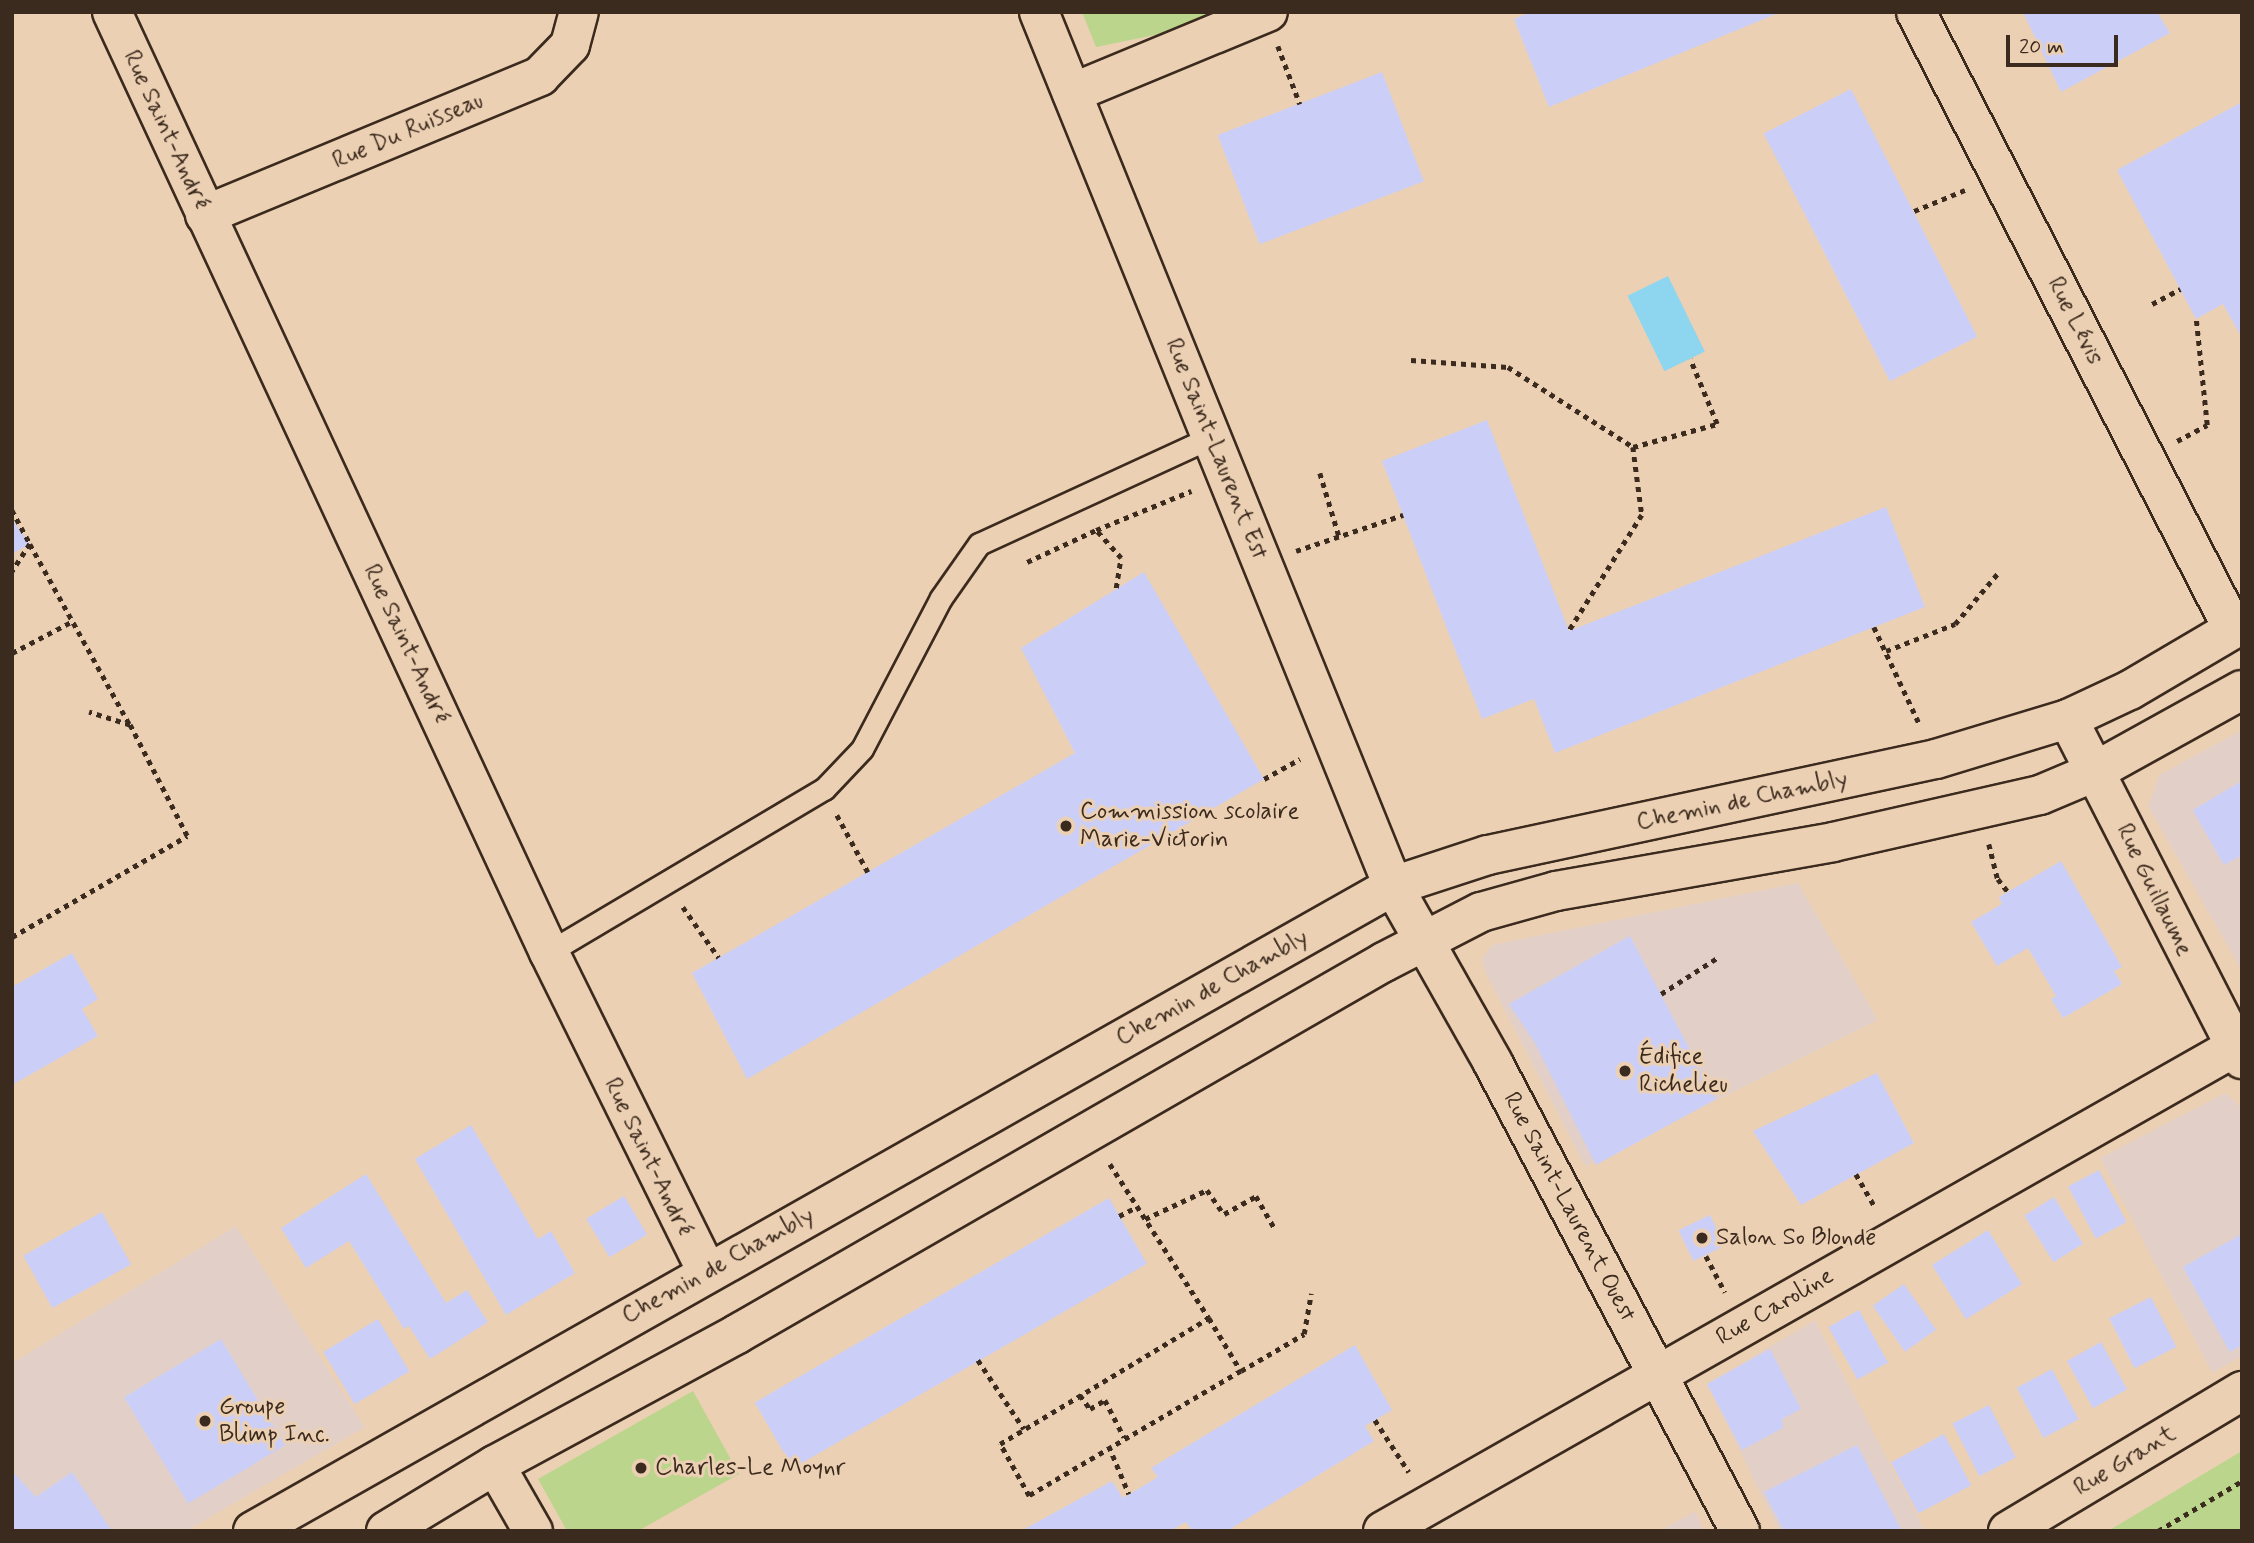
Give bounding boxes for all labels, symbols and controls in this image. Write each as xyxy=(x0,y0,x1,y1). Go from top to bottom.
scale bar xyxy=(2009,21,2121,65)
text: 20 m xyxy=(2019,33,2064,61)
street label: Rue Saint-André xyxy=(117,47,215,213)
street label: Rue Du Ruisseau xyxy=(329,87,487,175)
street label: Rue Lévis xyxy=(2041,272,2109,370)
street label: Rue Saint-Laurent Est xyxy=(1159,335,1273,563)
street label: Rue Saint-André xyxy=(357,561,455,727)
street label: Chemin de Chambly xyxy=(1633,764,1851,838)
place label: Commission scolaire Marie-Victorin xyxy=(1080,798,1299,854)
marker: Commission scolaire Marie-Victorin xyxy=(1058,818,1074,834)
street label: Rue Guillaume xyxy=(2110,820,2198,960)
street label: Chemin de Chambly xyxy=(1110,923,1314,1053)
place label: Édifice Richelieu xyxy=(1639,1043,1728,1099)
marker: Édifice Richelieu xyxy=(1617,1063,1633,1079)
street label: Rue Saint-André xyxy=(598,1074,698,1240)
street label: Rue Saint-Laurent Ouest xyxy=(1497,1088,1641,1326)
street label: Chemin de Chambly xyxy=(616,1201,820,1331)
place label: Salon So Blonde xyxy=(1716,1224,1885,1252)
marker: Salon So Blonde xyxy=(1694,1230,1710,1246)
street label: Rue Caroline xyxy=(1712,1262,1838,1352)
place label: Groupe Blimp Inc. xyxy=(219,1393,325,1449)
marker: Groupe Blimp Inc. xyxy=(197,1413,213,1429)
street label: Rue Grant xyxy=(2069,1420,2181,1502)
place label: Charles-Le Moynr xyxy=(655,1454,853,1482)
marker: Charles-Le Moynr xyxy=(633,1460,649,1476)

